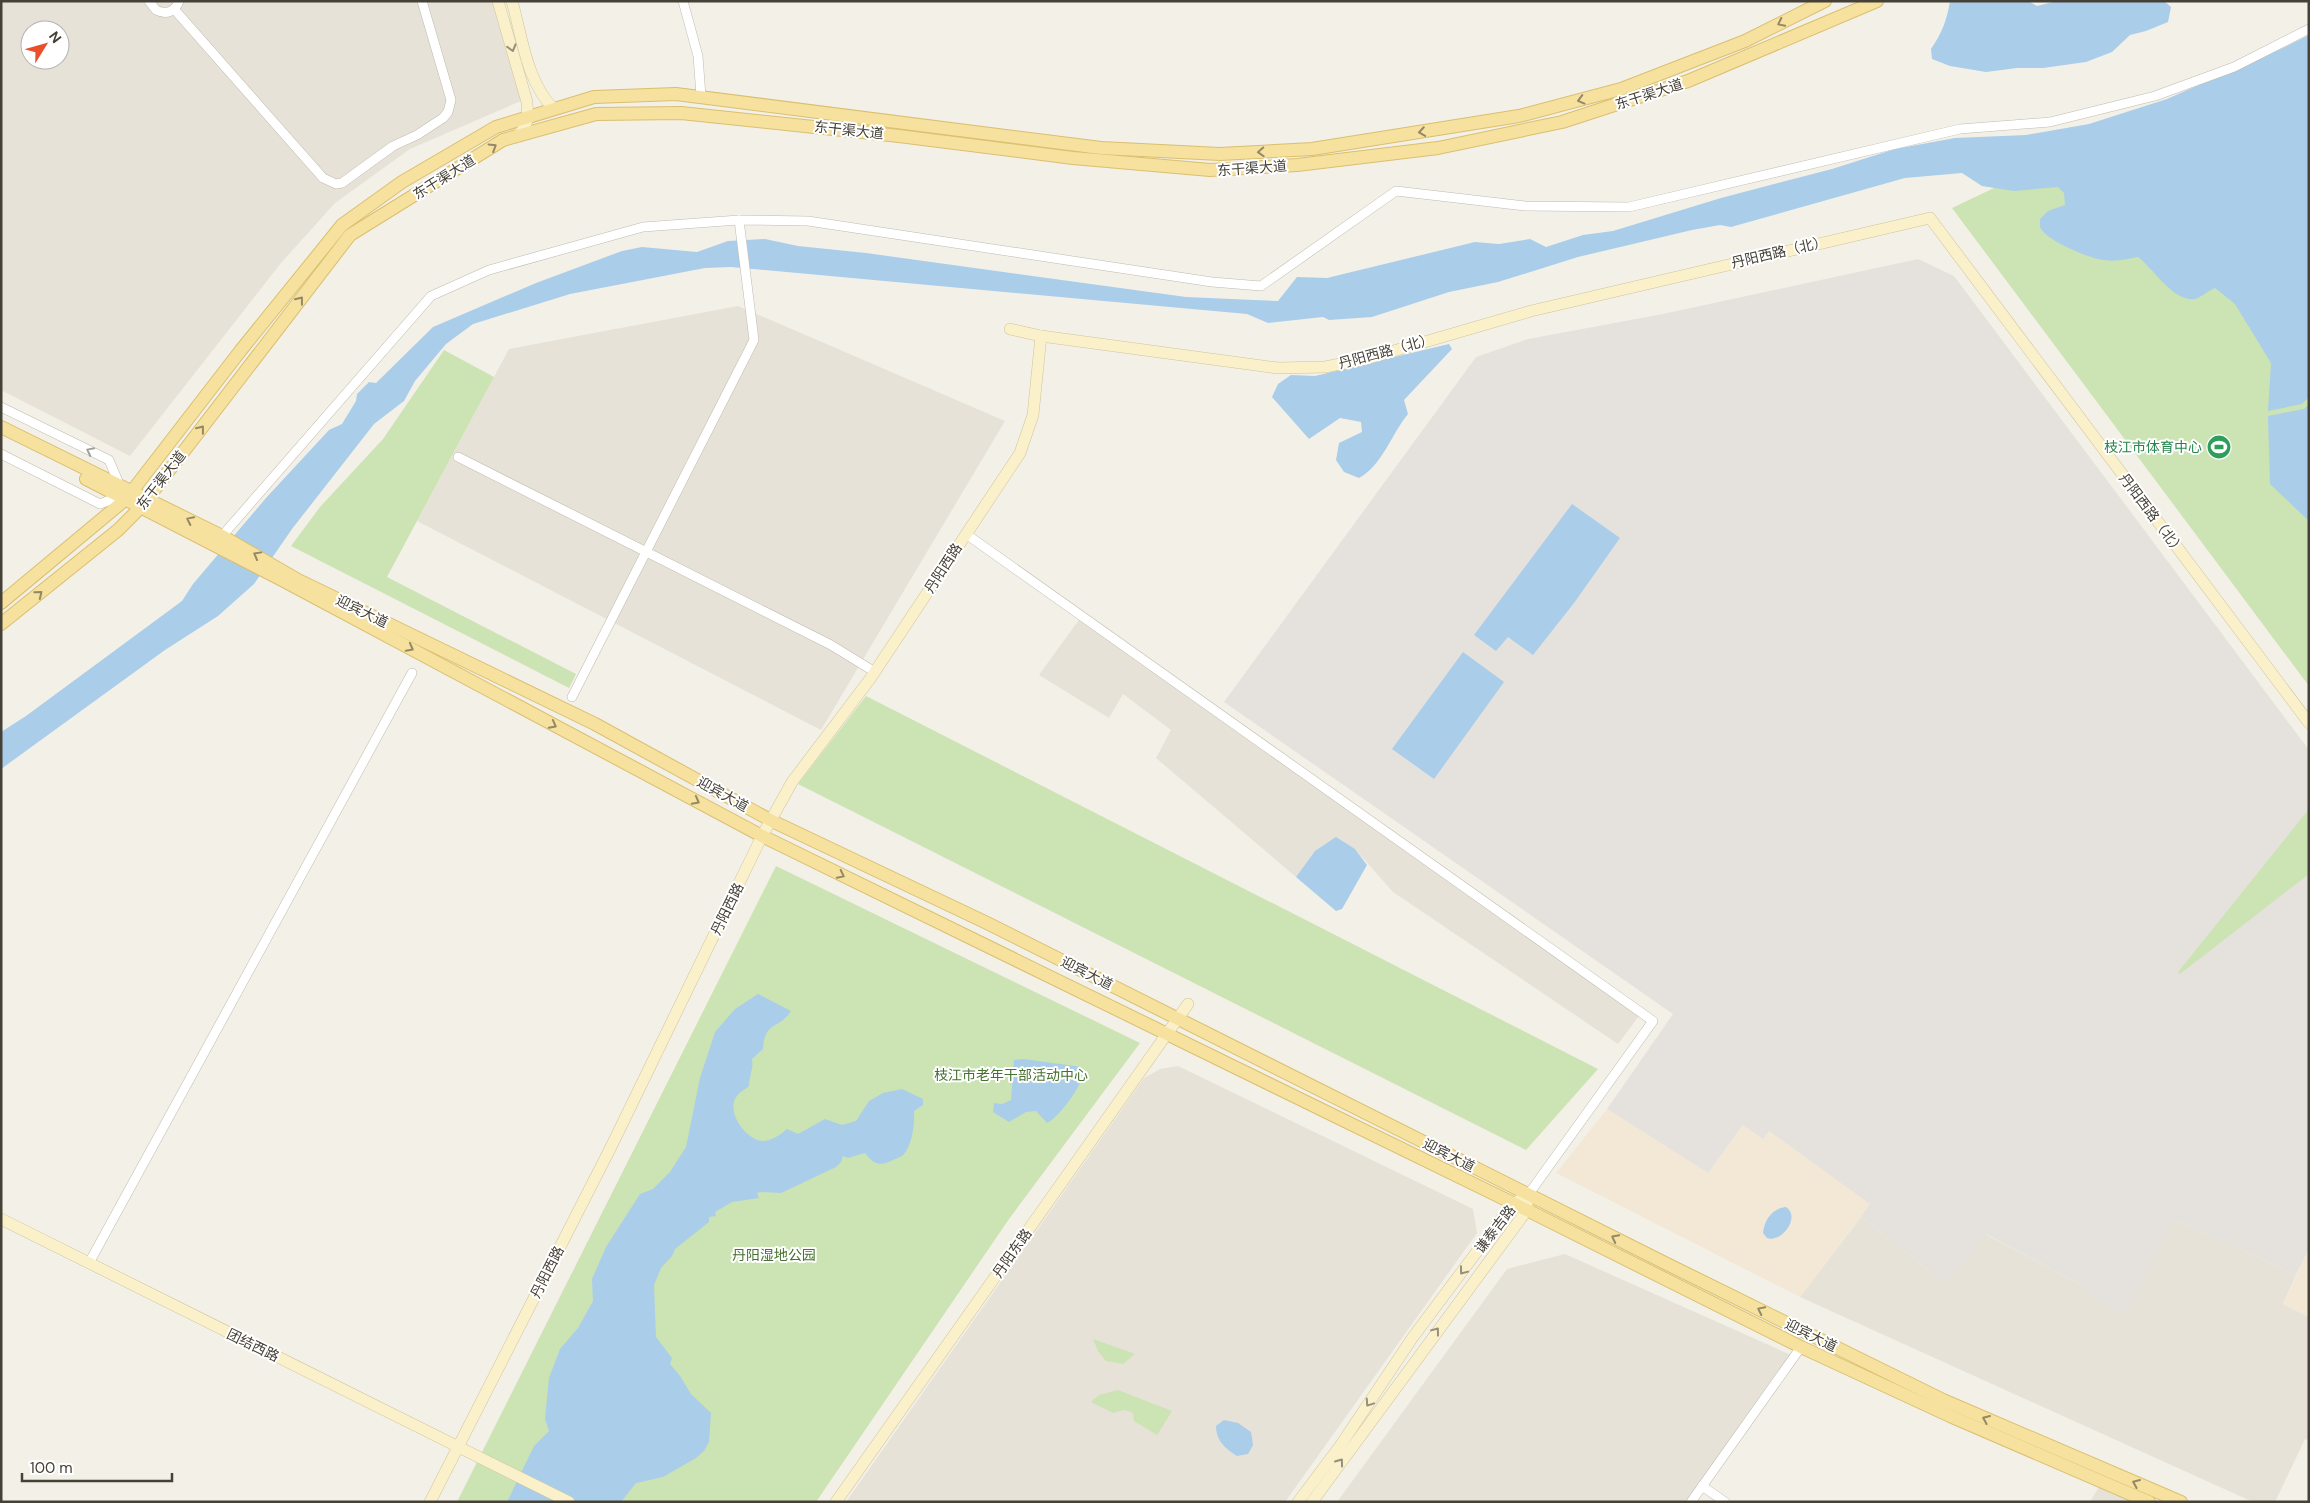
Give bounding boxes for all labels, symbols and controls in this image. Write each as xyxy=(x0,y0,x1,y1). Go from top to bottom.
one-way arrow xyxy=(1777,17,1786,27)
north arrow xyxy=(20,20,70,70)
text: N xyxy=(45,28,66,47)
one-way arrow xyxy=(506,44,517,52)
street label: 东干渠大道 xyxy=(1613,75,1685,113)
one-way arrow xyxy=(1577,94,1585,105)
street label: 东干渠大道 xyxy=(813,117,885,143)
one-way arrow xyxy=(1417,126,1426,136)
one-way arrow xyxy=(488,143,497,153)
one-way arrow xyxy=(1256,146,1264,157)
street label: 东干渠大道 xyxy=(410,151,478,203)
street label: 东干渠大道 xyxy=(1216,157,1288,179)
street label: 丹阳西路（北） xyxy=(1729,232,1829,272)
one-way arrow xyxy=(294,296,303,306)
street label: 丹阳西路（北） xyxy=(1336,330,1436,372)
one-way arrow xyxy=(195,425,204,434)
sports icon: 枝江市体育中心 xyxy=(2206,434,2232,460)
place label: 枝江市体育中心 xyxy=(2104,438,2202,456)
one-way arrow xyxy=(87,447,96,457)
street label: 东干渠大道 xyxy=(132,447,190,513)
street label: 丹阳西路（北） xyxy=(2115,469,2189,559)
one-way arrow xyxy=(186,516,195,526)
street label: 丹阳西路 xyxy=(920,540,966,596)
one-way arrow xyxy=(254,552,263,562)
one-way arrow xyxy=(33,591,42,599)
street label: 迎宾大道 xyxy=(333,591,391,631)
one-way arrow xyxy=(404,642,413,652)
one-way arrow xyxy=(548,719,557,729)
street label: 迎宾大道 xyxy=(694,773,752,815)
one-way arrow xyxy=(691,795,700,805)
one-way arrow xyxy=(836,868,845,879)
street label: 丹阳西路 xyxy=(707,880,747,938)
street label: 迎宾大道 xyxy=(1058,952,1116,994)
park label: 枝江市老年干部活动中心 xyxy=(934,1066,1088,1084)
street label: 迎宾大道 xyxy=(1420,1134,1478,1176)
street label: 谦泰吉路 xyxy=(1471,1201,1519,1257)
street label: 丹阳东路 xyxy=(989,1225,1035,1281)
one-way arrow xyxy=(1611,1234,1620,1244)
street label: 丹阳西路 xyxy=(526,1243,568,1301)
park label: 丹阳湿地公园 xyxy=(732,1246,816,1264)
one-way arrow xyxy=(1460,1265,1469,1275)
one-way arrow xyxy=(1757,1306,1766,1316)
street label: 迎宾大道 xyxy=(1782,1315,1840,1355)
street label: 团结西路 xyxy=(224,1325,282,1365)
one-way arrow xyxy=(1430,1327,1439,1337)
one-way arrow xyxy=(1365,1398,1375,1407)
one-way arrow xyxy=(1982,1414,1991,1425)
scale bar xyxy=(22,1450,172,1482)
text: 100 m xyxy=(30,1458,73,1478)
one-way arrow xyxy=(1334,1458,1343,1468)
one-way arrow xyxy=(2132,1478,2141,1489)

